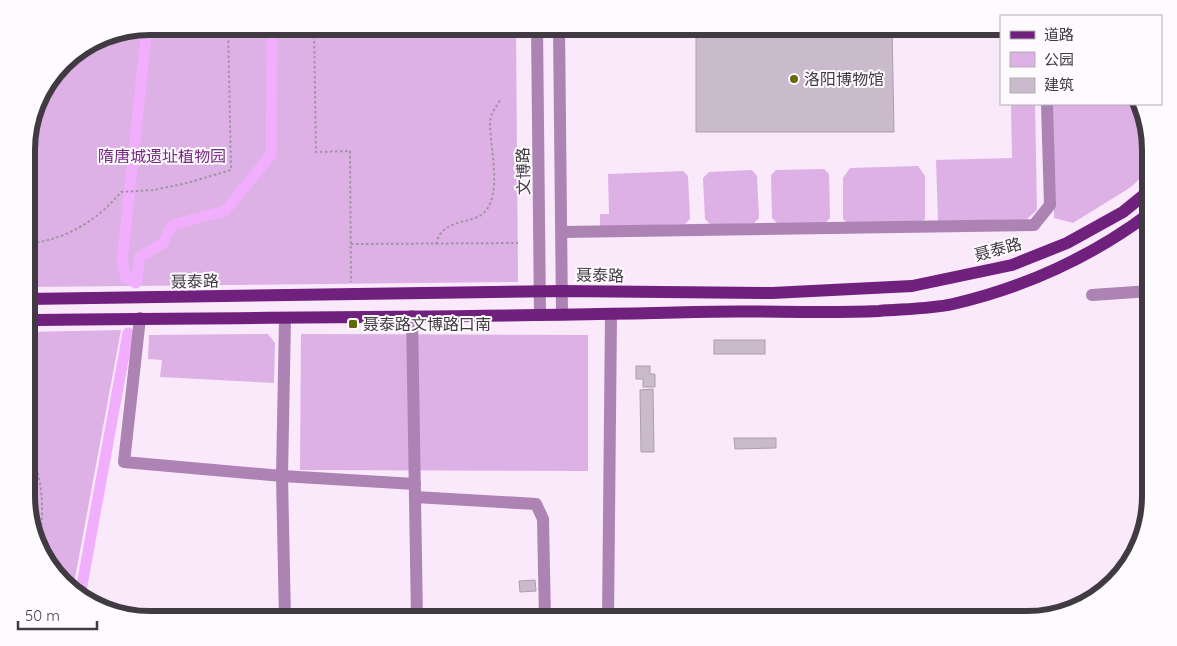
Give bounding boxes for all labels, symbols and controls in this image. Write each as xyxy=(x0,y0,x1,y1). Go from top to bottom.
legend xyxy=(1000,15,1162,105)
text: 道路 xyxy=(1044,25,1074,44)
text: 公园 xyxy=(1044,50,1074,69)
place label: 洛阳博物馆 xyxy=(804,69,884,89)
marker: 洛阳博物馆 xyxy=(788,73,800,85)
text: 建筑 xyxy=(1044,75,1074,94)
park label: 隋唐城遗址植物园 xyxy=(98,146,226,166)
street label: 文博路 xyxy=(513,147,533,195)
street label: 聂泰路 xyxy=(972,233,1024,265)
street label: 聂泰路 xyxy=(576,265,624,285)
street label: 聂泰路 xyxy=(171,271,219,291)
place label: 聂泰路文博路口南 xyxy=(363,314,491,334)
marker: 聂泰路文博路口南 xyxy=(347,318,359,330)
scale bar xyxy=(18,598,96,630)
text: 50 m xyxy=(25,606,60,625)

